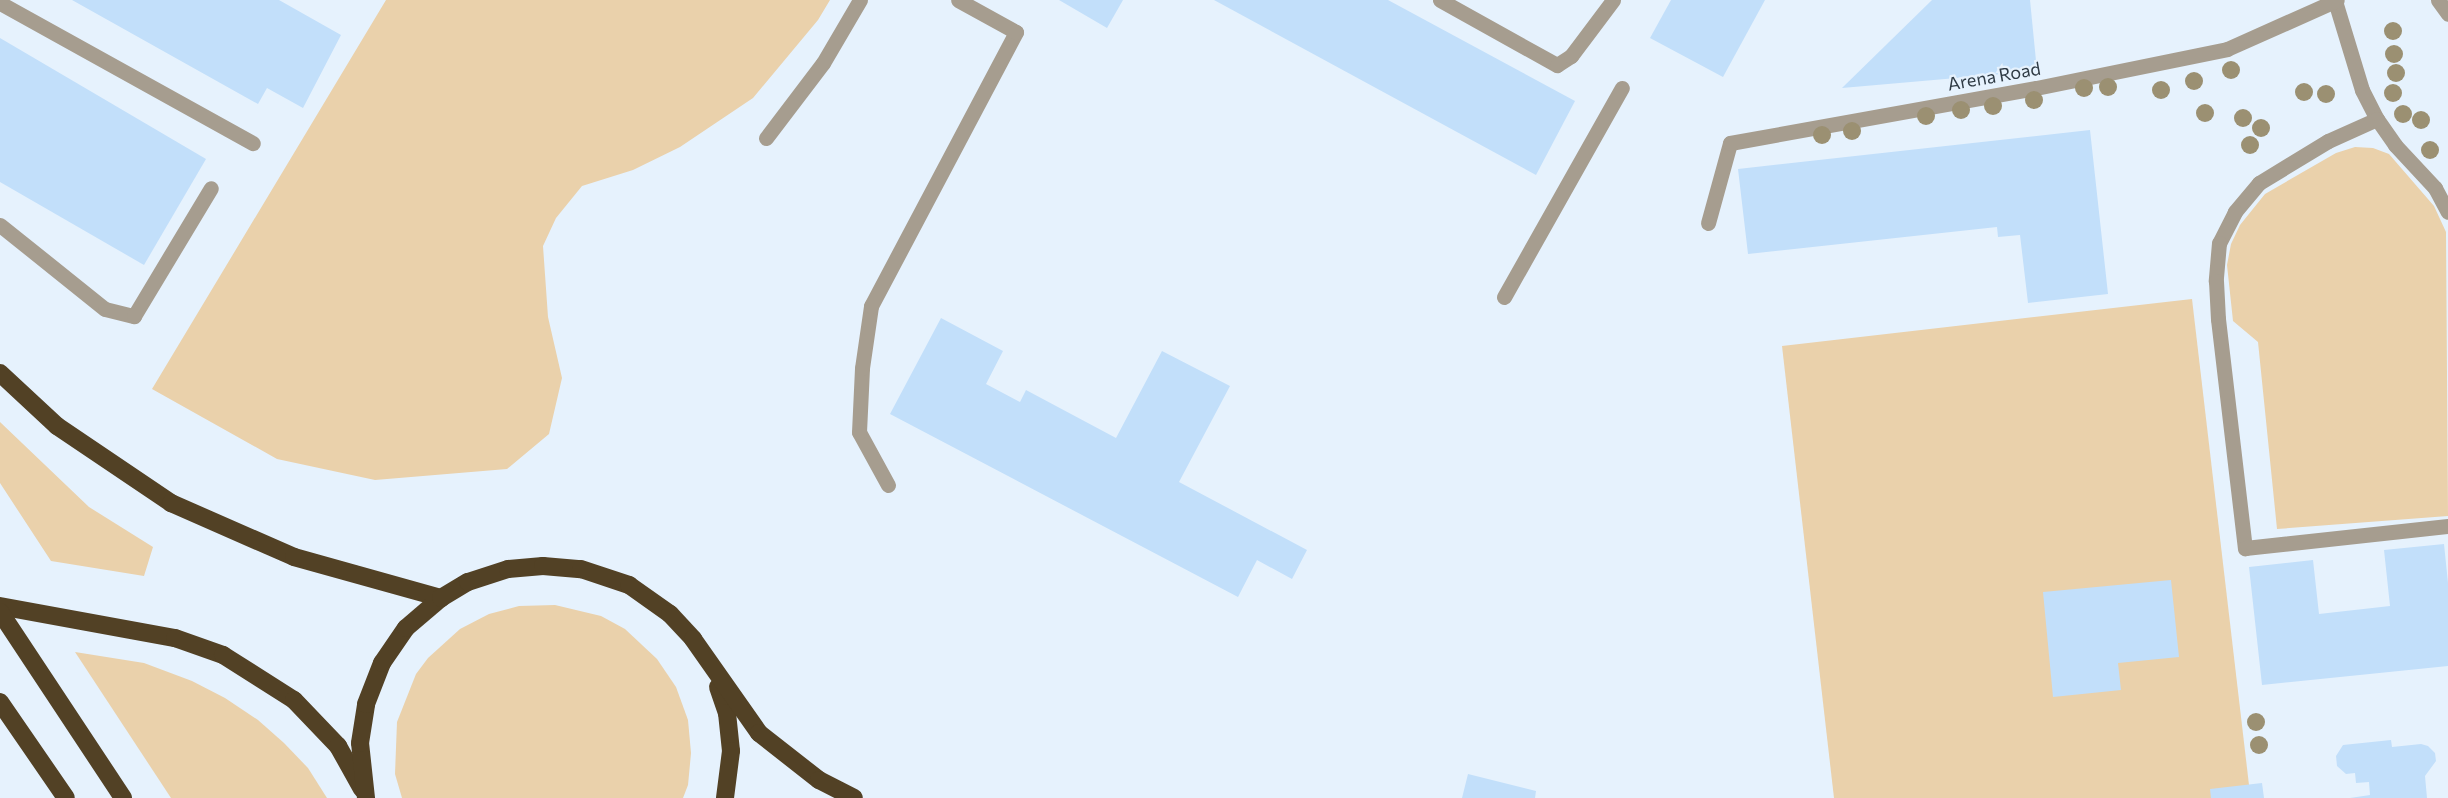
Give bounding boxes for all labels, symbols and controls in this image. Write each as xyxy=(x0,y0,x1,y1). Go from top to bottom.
street label: Arena Road xyxy=(1946,57,2042,95)

